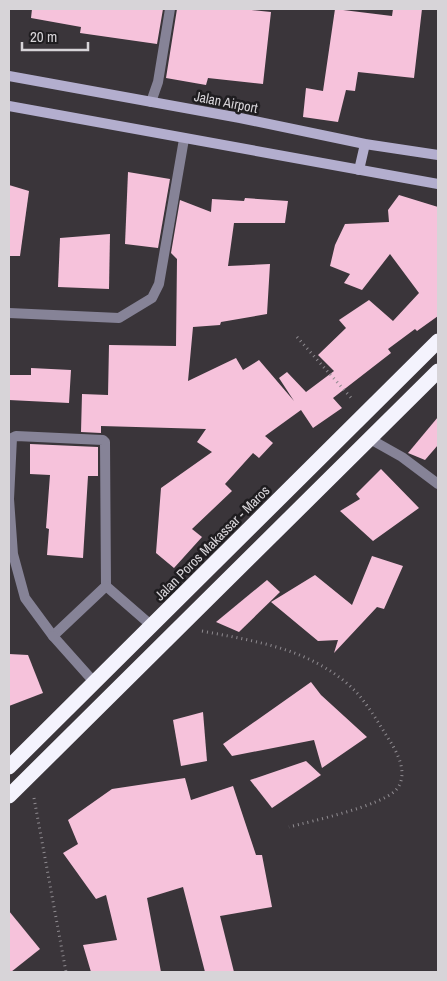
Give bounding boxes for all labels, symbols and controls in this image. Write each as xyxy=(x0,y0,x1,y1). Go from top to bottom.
scale bar xyxy=(22,20,89,52)
text: 20 m xyxy=(30,26,57,47)
street label: Jalan Airport xyxy=(193,87,259,117)
street label: Jalan Poros Makassar - Maros xyxy=(151,481,274,604)

